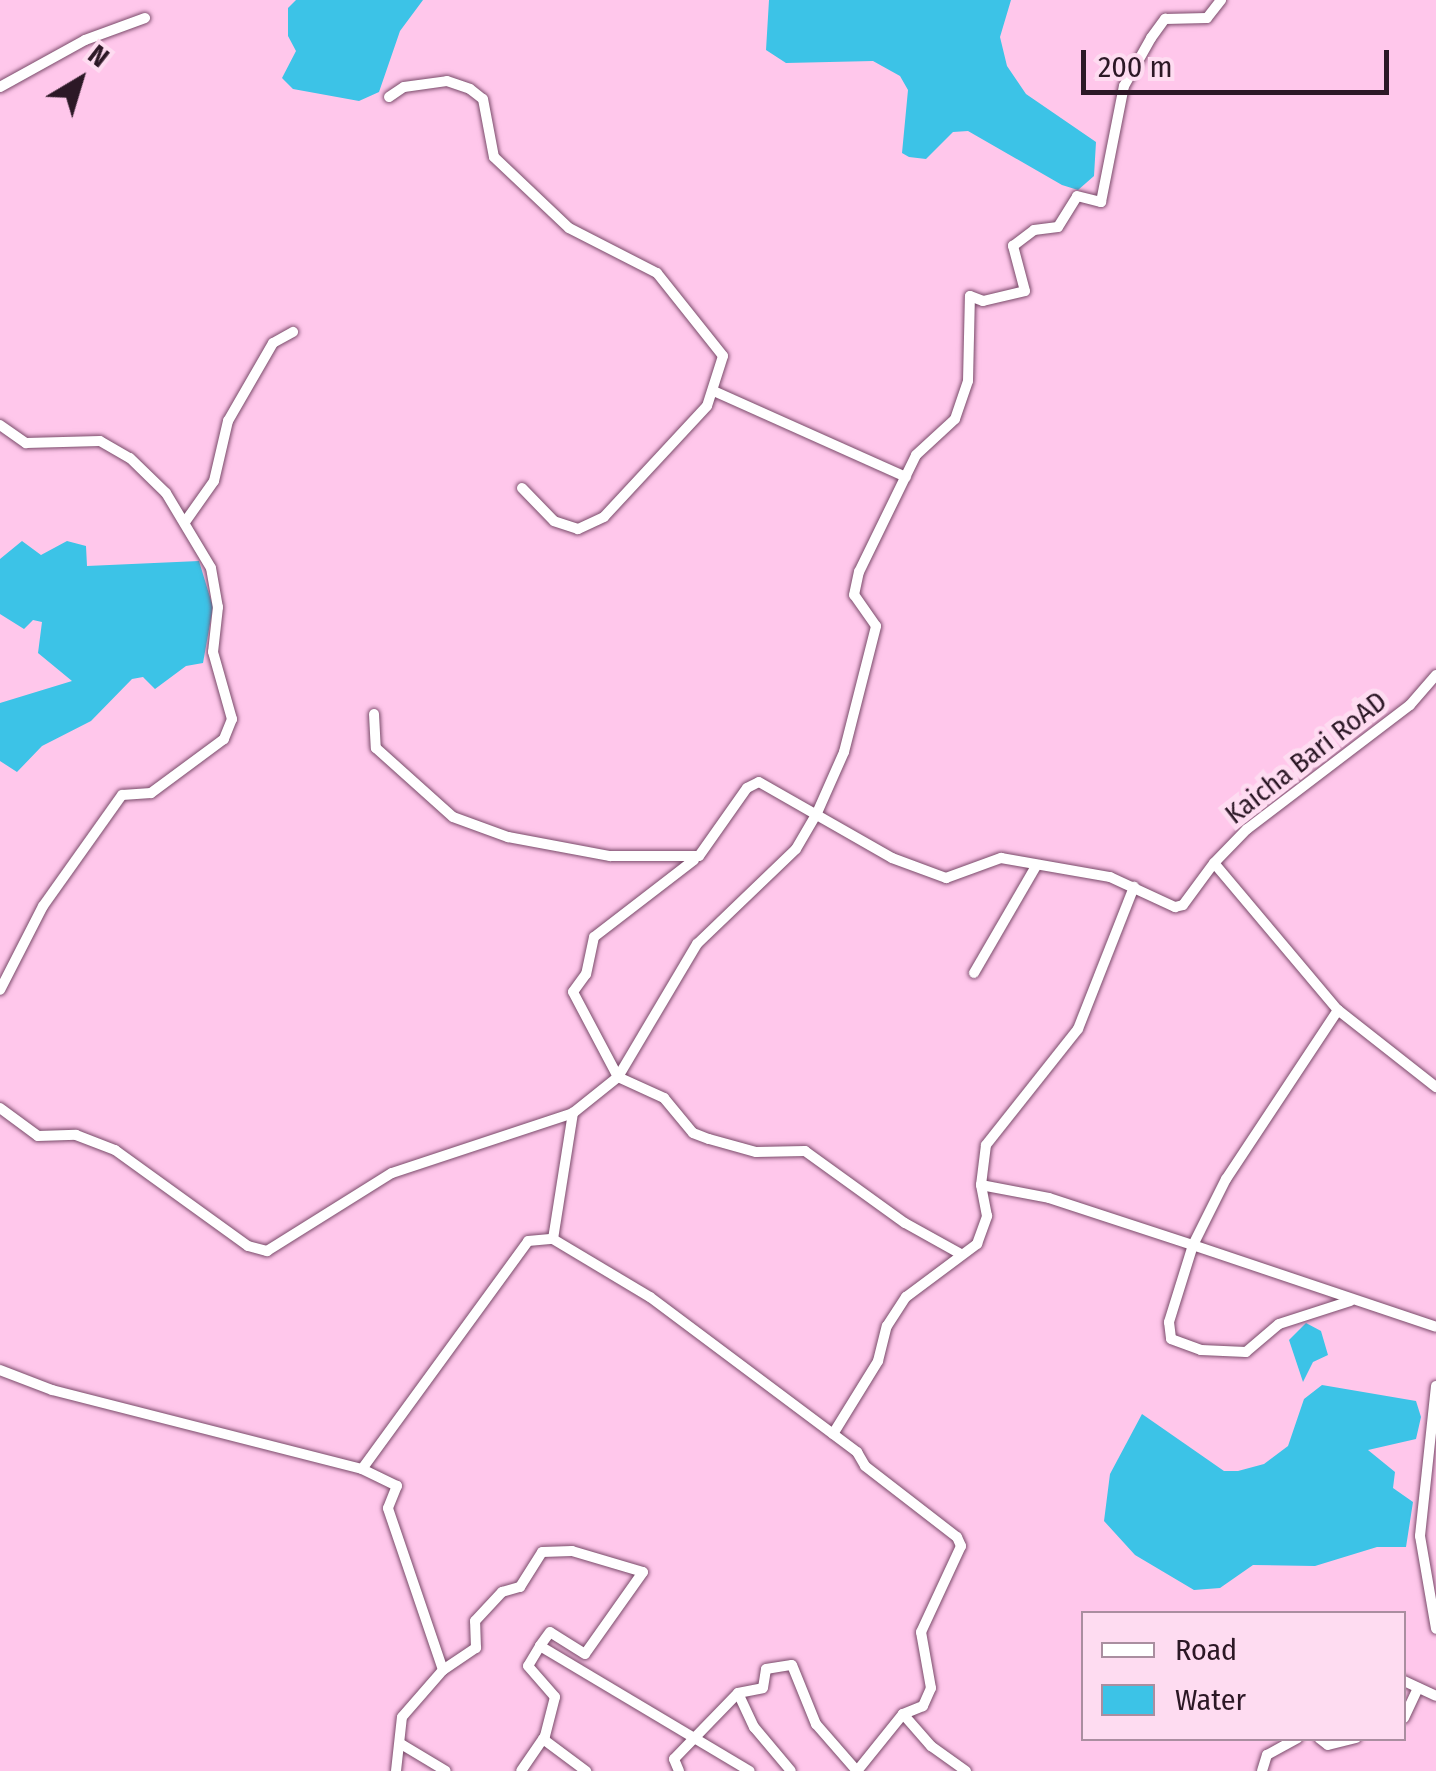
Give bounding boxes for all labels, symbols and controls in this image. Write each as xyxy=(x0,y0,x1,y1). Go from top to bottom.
north arrow xyxy=(30,30,130,130)
scale bar xyxy=(1086,30,1394,92)
text: N xyxy=(82,38,116,74)
text: 200 m xyxy=(1098,49,1173,85)
street label: Kaicha Bari RoAD xyxy=(1219,685,1393,831)
legend xyxy=(1081,1611,1406,1741)
text: Road xyxy=(1175,1632,1237,1668)
text: Water xyxy=(1175,1682,1246,1718)

